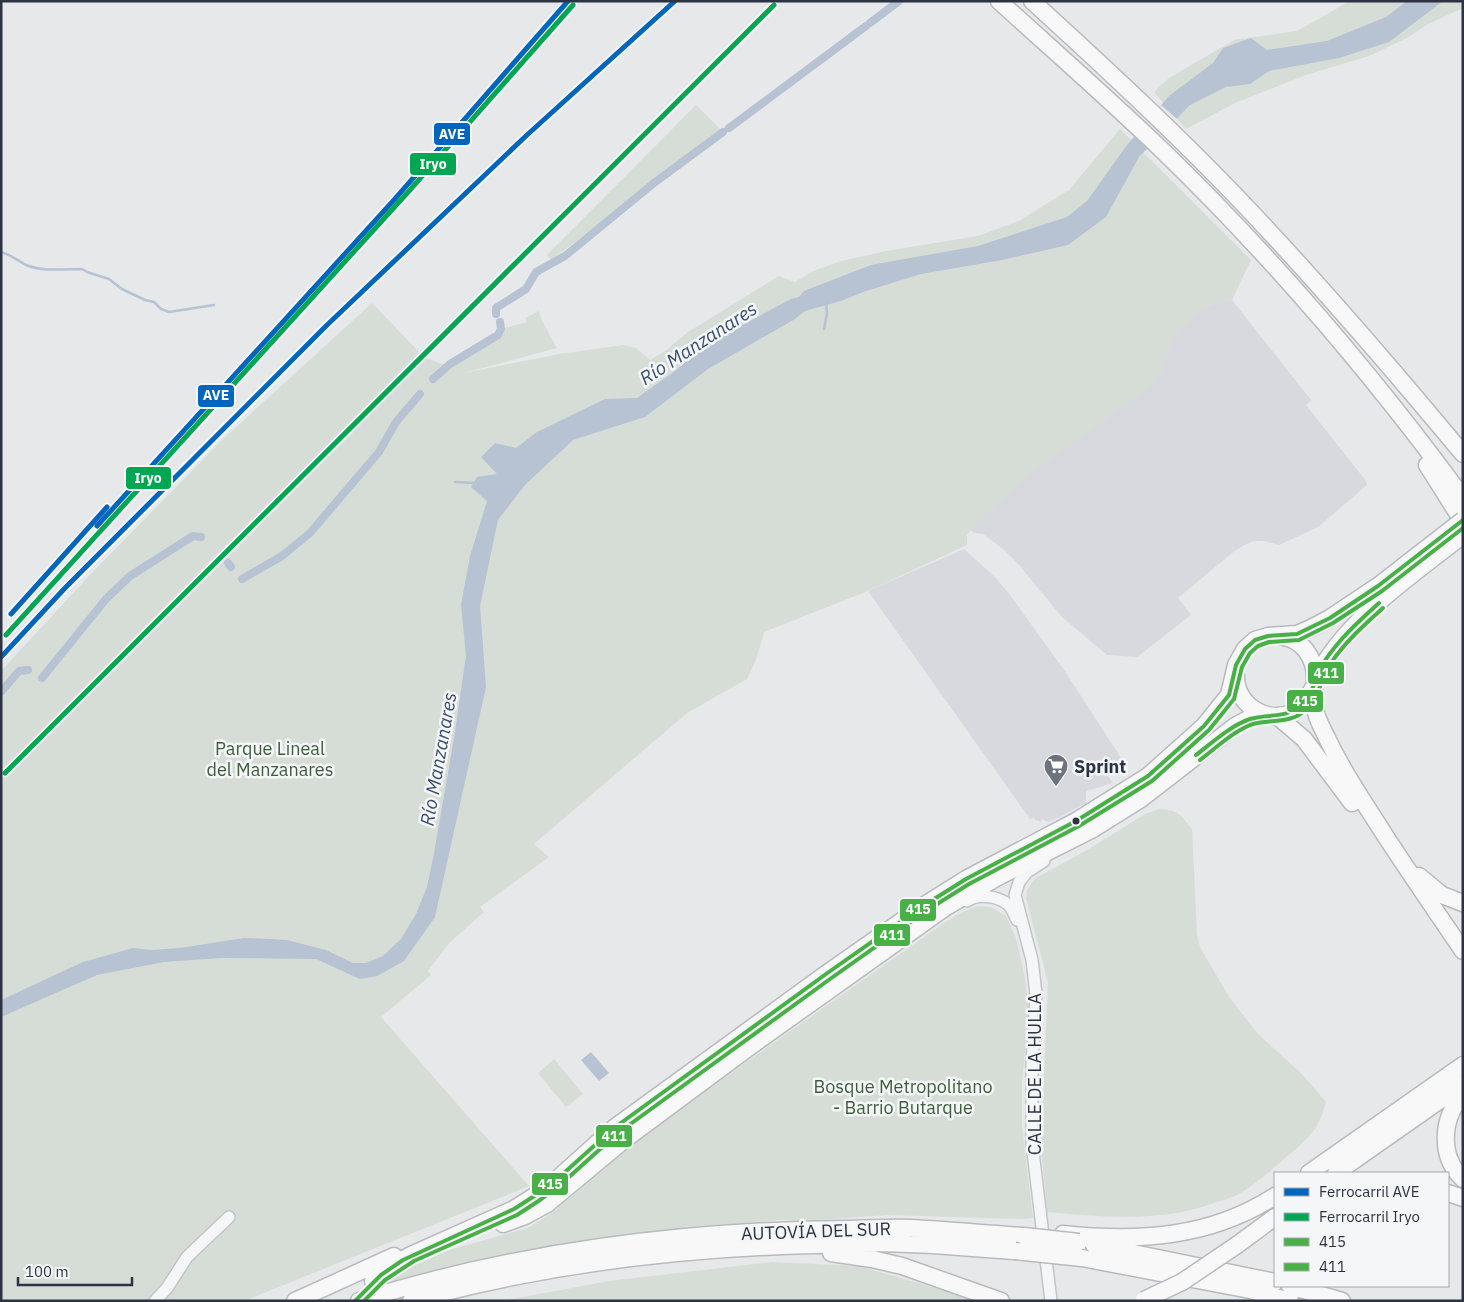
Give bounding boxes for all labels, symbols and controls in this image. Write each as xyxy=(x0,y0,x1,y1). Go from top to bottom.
line badge: AVE xyxy=(433,122,471,146)
text: AVE xyxy=(439,125,465,143)
line badge: Iryo xyxy=(409,152,457,176)
text: Iryo xyxy=(419,155,447,173)
water label: Río Manzanares xyxy=(635,296,761,390)
line badge: AVE xyxy=(197,384,235,408)
text: AVE xyxy=(203,386,229,404)
line badge: Iryo xyxy=(125,466,172,490)
text: Iryo xyxy=(134,469,162,487)
line badge: 411 xyxy=(1307,661,1345,685)
text: 411 xyxy=(1313,664,1339,682)
line badge: 415 xyxy=(1286,689,1324,713)
water label: Río Manzanares xyxy=(414,690,462,828)
text: 415 xyxy=(1292,692,1318,710)
park label: Parque Lineal del Manzanares xyxy=(207,737,333,781)
supermarket icon: Sprint xyxy=(1043,753,1069,787)
place label: Sprint xyxy=(1074,755,1126,778)
unlabelled marker xyxy=(1071,816,1081,826)
line badge: 415 xyxy=(899,898,937,922)
text: 415 xyxy=(905,900,931,918)
line badge: 411 xyxy=(873,923,911,947)
text: 411 xyxy=(879,926,905,944)
street label: CALLE DE LA HULLA xyxy=(1023,992,1046,1155)
park label: Bosque Metropolitano - Barrio Butarque xyxy=(814,1075,992,1119)
line badge: 411 xyxy=(595,1124,633,1148)
text: 411 xyxy=(601,1127,627,1145)
line badge: 415 xyxy=(531,1172,569,1196)
legend xyxy=(1274,1172,1449,1287)
text: 415 xyxy=(537,1175,563,1193)
text: Ferrocarril AVE xyxy=(1319,1182,1419,1201)
text: Ferrocarril Iryo xyxy=(1319,1207,1420,1226)
street label: AUTOVÍA DEL SUR xyxy=(741,1217,891,1245)
text: 415 xyxy=(1319,1232,1346,1251)
scale bar xyxy=(18,1254,131,1286)
text: 411 xyxy=(1319,1257,1346,1276)
text: 100 m xyxy=(25,1262,69,1281)

